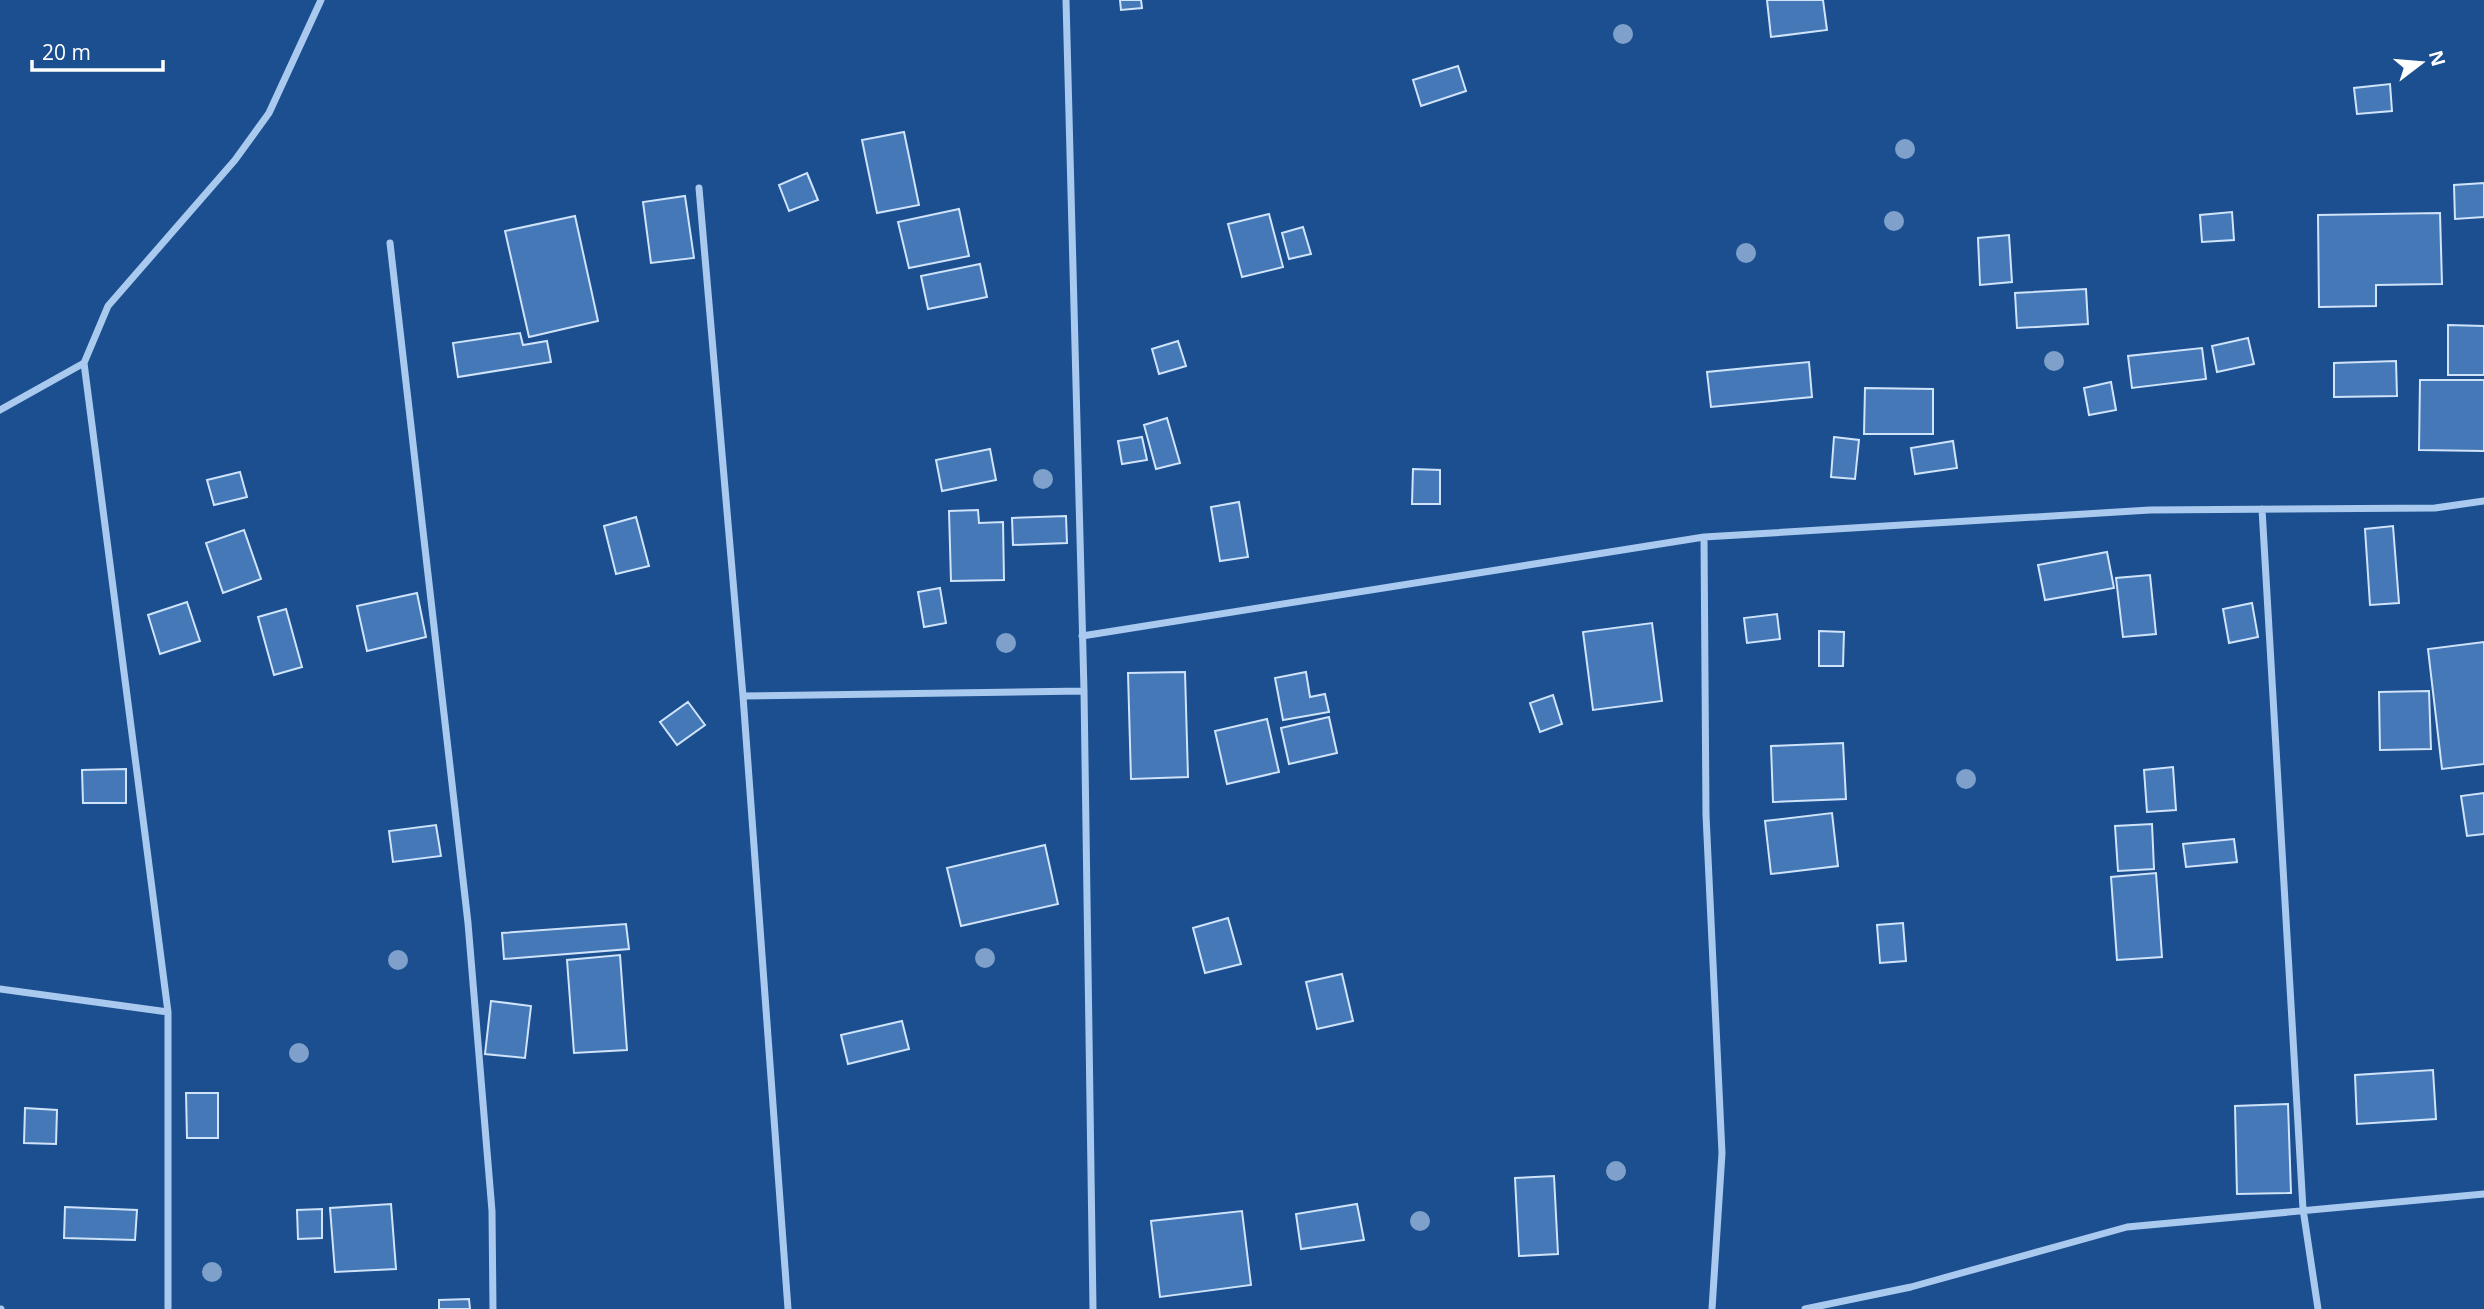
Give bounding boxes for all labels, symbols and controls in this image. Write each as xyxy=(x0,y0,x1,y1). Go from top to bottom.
scale bar xyxy=(32,28,163,72)
north arrow xyxy=(2386,28,2456,98)
text: 20 m xyxy=(42,38,91,66)
text: N xyxy=(2423,47,2452,69)

